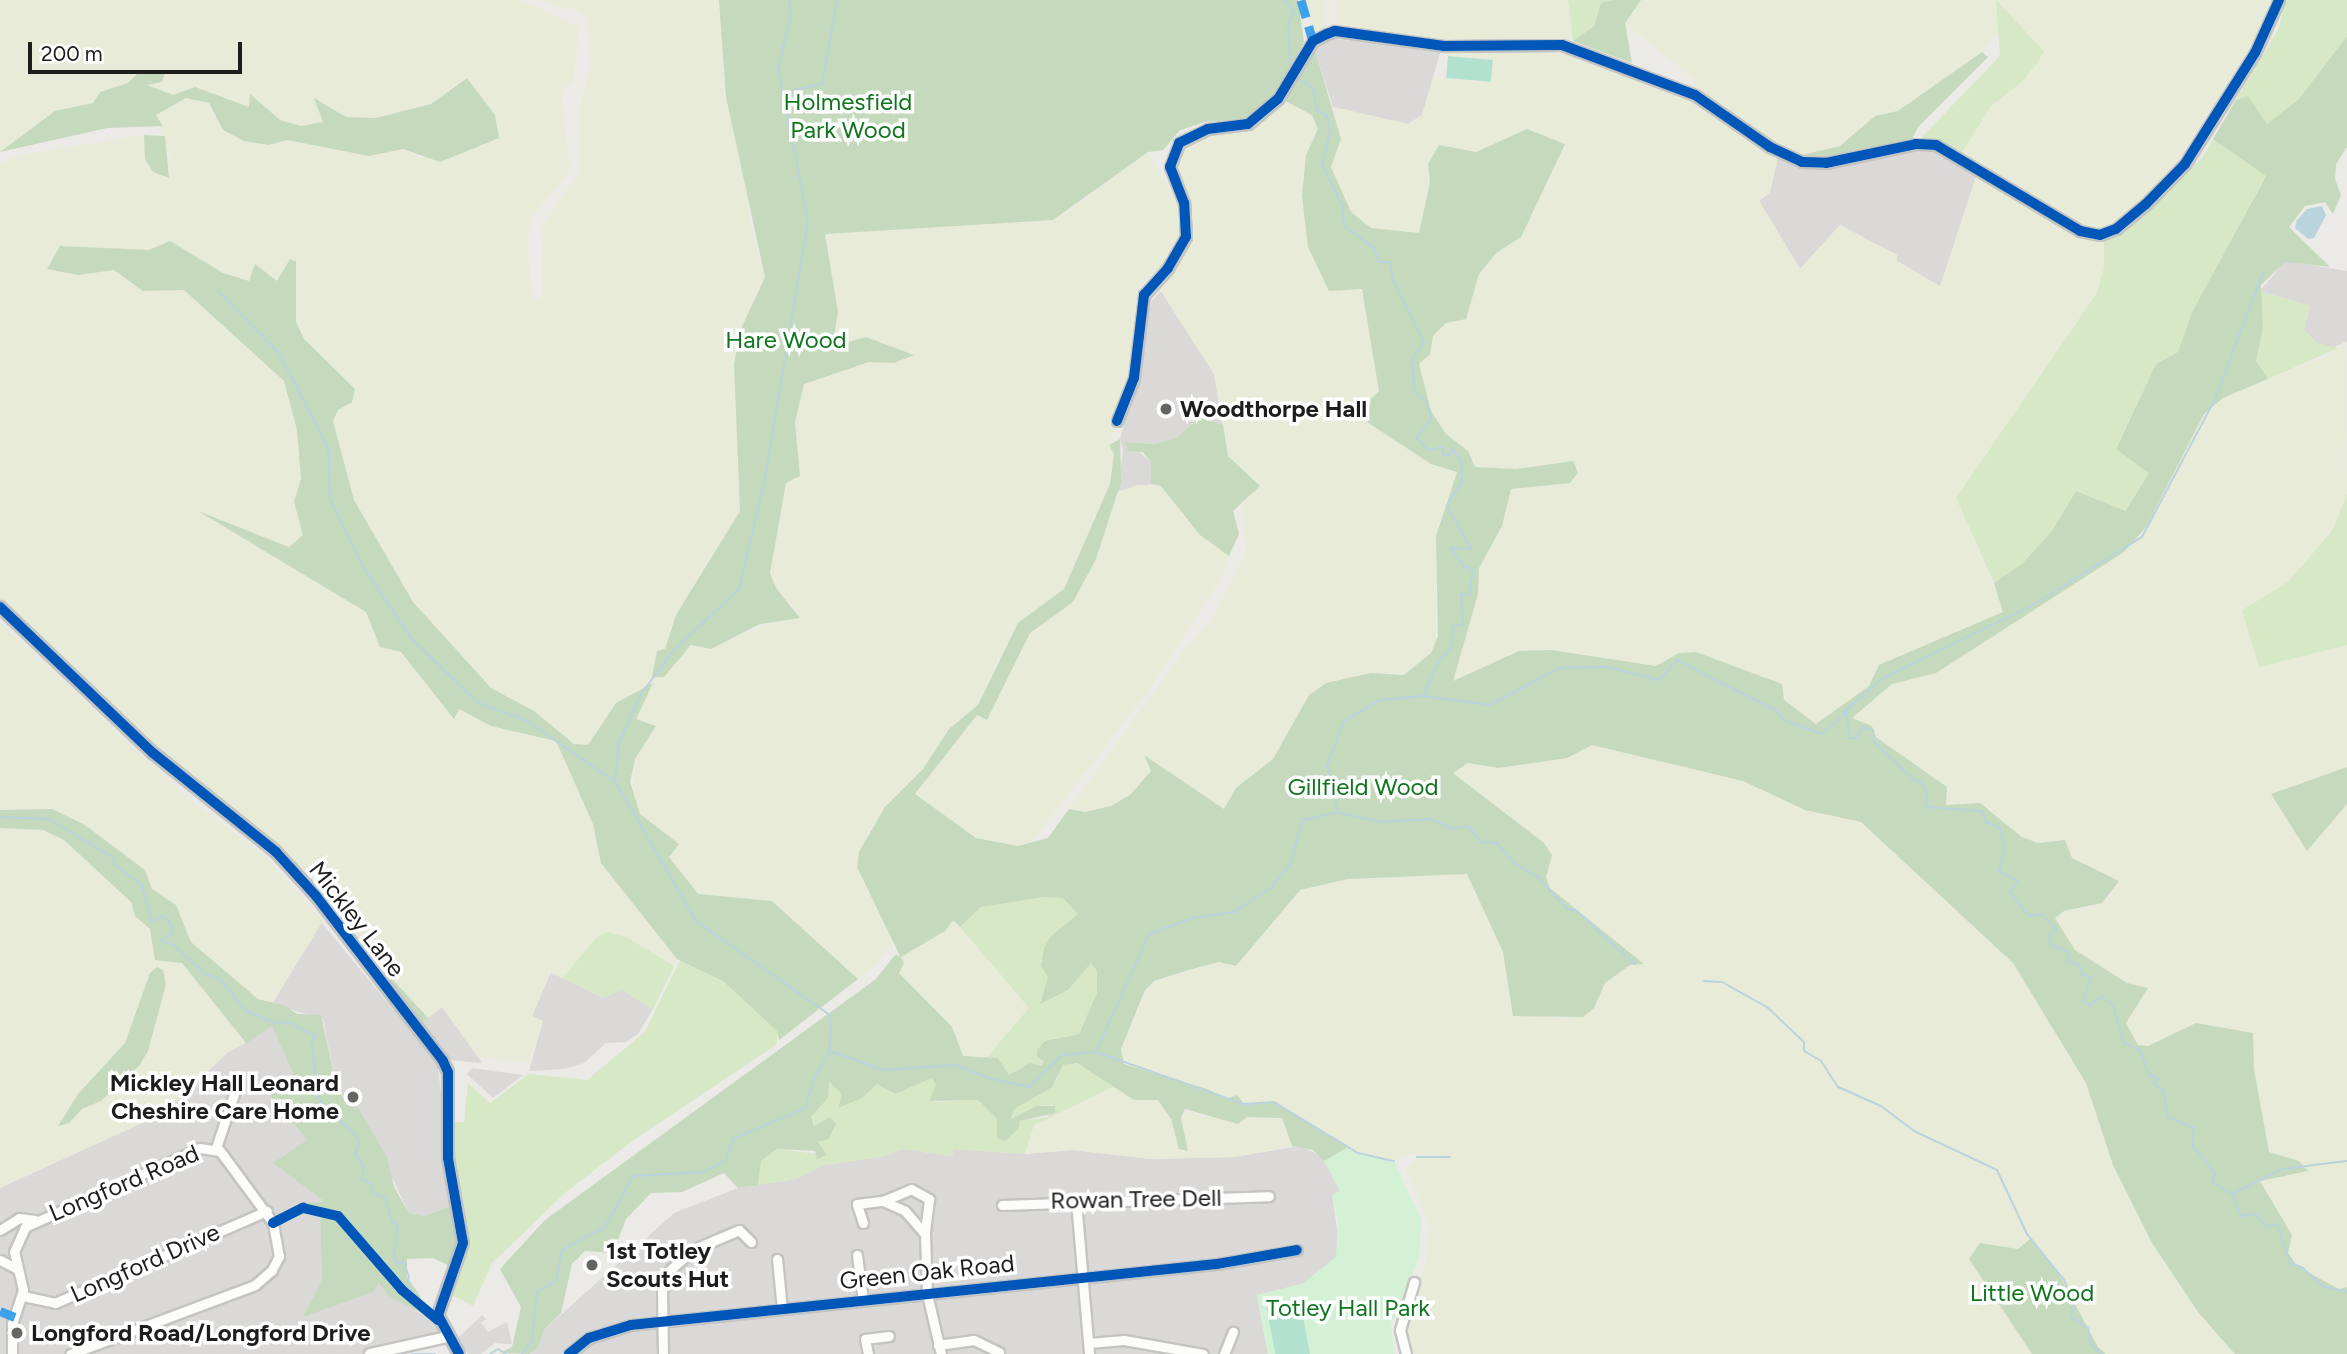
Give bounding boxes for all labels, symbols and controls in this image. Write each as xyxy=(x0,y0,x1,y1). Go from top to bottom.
scale bar xyxy=(32,28,245,72)
text: 200 m xyxy=(41,41,103,66)
park label: Holmesfield Park Wood xyxy=(784,88,912,144)
park label: Hare Wood xyxy=(725,326,847,354)
place label: Woodthorpe Hall xyxy=(1180,395,1367,423)
marker: Woodthorpe Hall xyxy=(1158,401,1174,417)
park label: Gillfield Wood xyxy=(1287,773,1439,801)
street label: Mickley Lane xyxy=(303,856,411,982)
place label: Mickley Hall Leonard Cheshire Care Home xyxy=(110,1069,339,1125)
marker: Mickley Hall Leonard Cheshire Care Home xyxy=(345,1089,361,1105)
street label: Longford Road xyxy=(45,1139,203,1227)
street label: Rowan Tree Dell xyxy=(1050,1183,1222,1215)
street label: Longford Drive xyxy=(66,1217,224,1309)
place label: 1st Totley Scouts Hut xyxy=(606,1237,729,1293)
street label: Green Oak Road xyxy=(838,1249,1016,1295)
marker: 1st Totley Scouts Hut xyxy=(584,1257,600,1273)
park label: Little Wood xyxy=(1970,1279,2094,1307)
park label: Totley Hall Park xyxy=(1266,1294,1430,1322)
place label: Longford Road/Longford Drive xyxy=(31,1319,370,1347)
marker: Longford Road/Longford Drive xyxy=(9,1325,25,1341)

